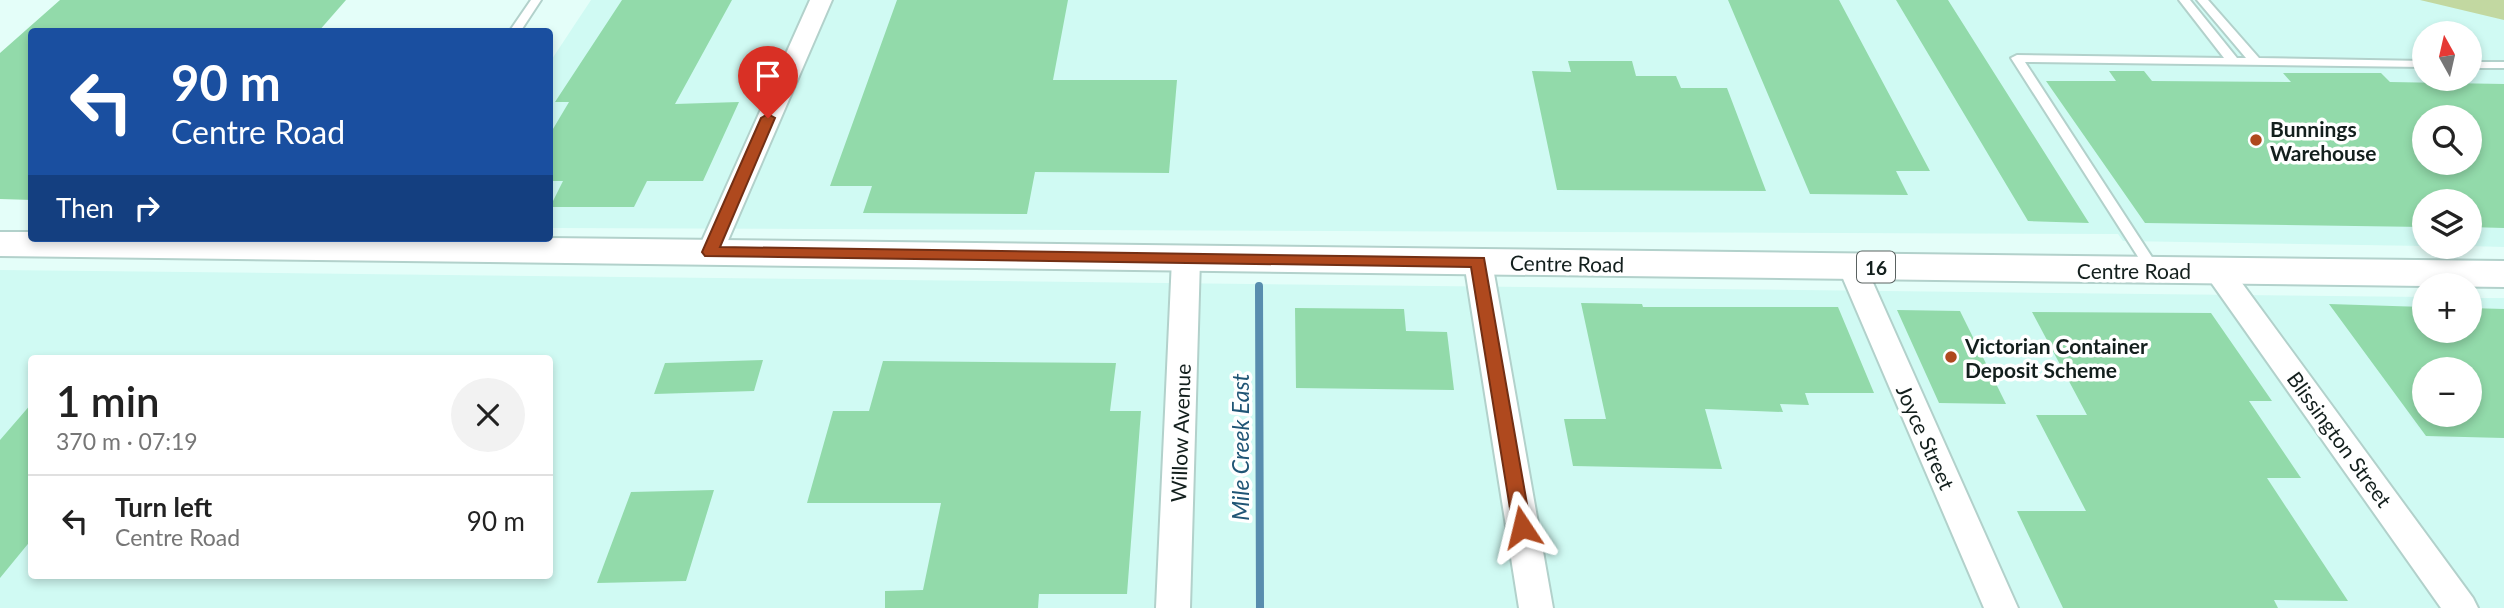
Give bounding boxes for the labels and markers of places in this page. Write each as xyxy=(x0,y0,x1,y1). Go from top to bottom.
pin xyxy=(738,46,798,118)
place label: Bunnings Warehouse xyxy=(2270,116,2376,165)
marker: Bunnings Warehouse xyxy=(2248,132,2264,148)
place label: Victorian Container Deposit Scheme xyxy=(1964,333,2148,382)
marker: Victorian Container Deposit Scheme xyxy=(1943,349,1959,365)

